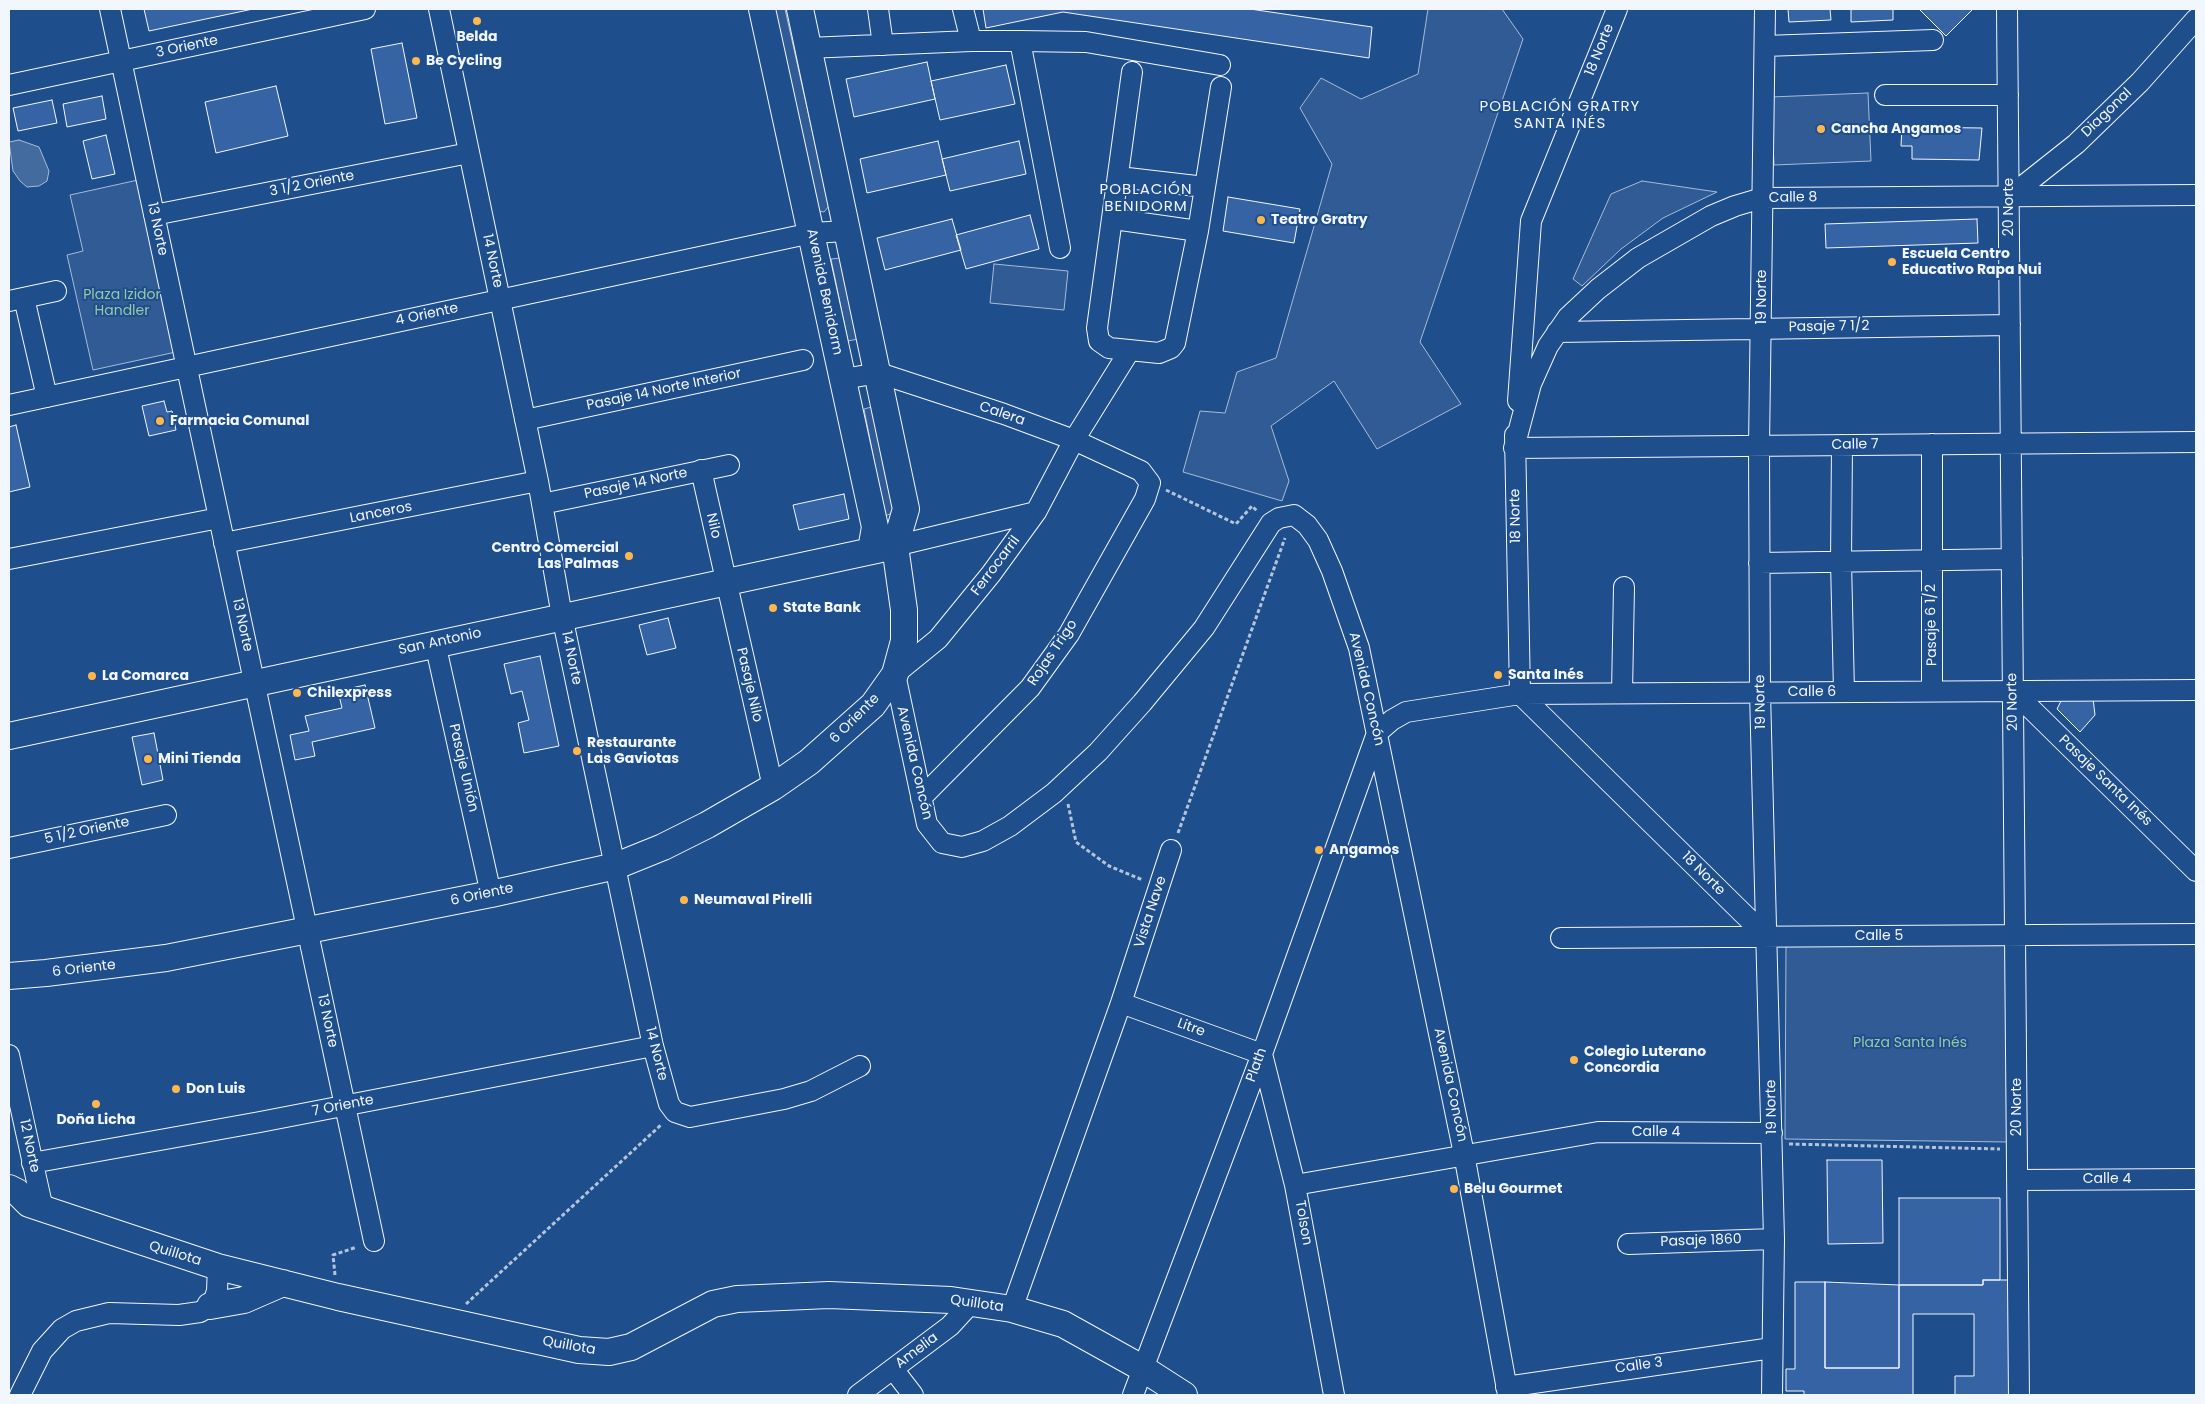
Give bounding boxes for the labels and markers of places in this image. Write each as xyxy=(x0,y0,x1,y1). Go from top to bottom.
marker: Belda xyxy=(471,15,483,27)
place label: Belda xyxy=(457,29,497,45)
place label: Be Cycling xyxy=(426,53,502,69)
marker: Be Cycling xyxy=(410,55,422,67)
place label: Cancha Angamos xyxy=(1831,121,1961,137)
marker: Cancha Angamos xyxy=(1815,123,1827,135)
place label: Teatro Gratry xyxy=(1271,212,1368,228)
marker: Teatro Gratry xyxy=(1255,214,1267,226)
place label: Escuela Centro Educativo Rapa Nui xyxy=(1902,246,2042,278)
marker: Escuela Centro Educativo Rapa Nui xyxy=(1886,256,1898,268)
place label: Farmacia Comunal xyxy=(170,413,309,429)
marker: Farmacia Comunal xyxy=(154,415,166,427)
place label: Centro Comercial Las Palmas xyxy=(491,540,619,572)
marker: Centro Comercial Las Palmas xyxy=(623,550,635,562)
place label: State Bank xyxy=(783,600,861,616)
marker: State Bank xyxy=(767,602,779,614)
place label: Santa Inés xyxy=(1508,667,1584,683)
place label: La Comarca xyxy=(102,668,189,684)
marker: Santa Inés xyxy=(1492,669,1504,681)
marker: La Comarca xyxy=(86,670,98,682)
place label: Chilexpress xyxy=(307,685,392,701)
marker: Chilexpress xyxy=(291,687,303,699)
place label: Restaurante Las Gaviotas xyxy=(587,735,679,768)
marker: Restaurante Las Gaviotas xyxy=(571,745,583,757)
place label: Mini Tienda xyxy=(158,751,241,767)
marker: Mini Tienda xyxy=(142,753,154,765)
place label: Angamos xyxy=(1329,842,1399,858)
marker: Angamos xyxy=(1313,844,1325,856)
place label: Neumaval Pirelli xyxy=(694,892,812,908)
marker: Neumaval Pirelli xyxy=(678,894,690,906)
place label: Colegio Luterano Concordia xyxy=(1584,1044,1706,1076)
marker: Colegio Luterano Concordia xyxy=(1568,1054,1580,1066)
place label: Don Luis xyxy=(186,1081,246,1097)
marker: Don Luis xyxy=(170,1083,182,1095)
marker: Doña Licha xyxy=(90,1098,102,1110)
place label: Doña Licha xyxy=(56,1112,136,1128)
place label: Belu Gourmet xyxy=(1464,1181,1563,1197)
marker: Belu Gourmet xyxy=(1448,1183,1460,1195)

